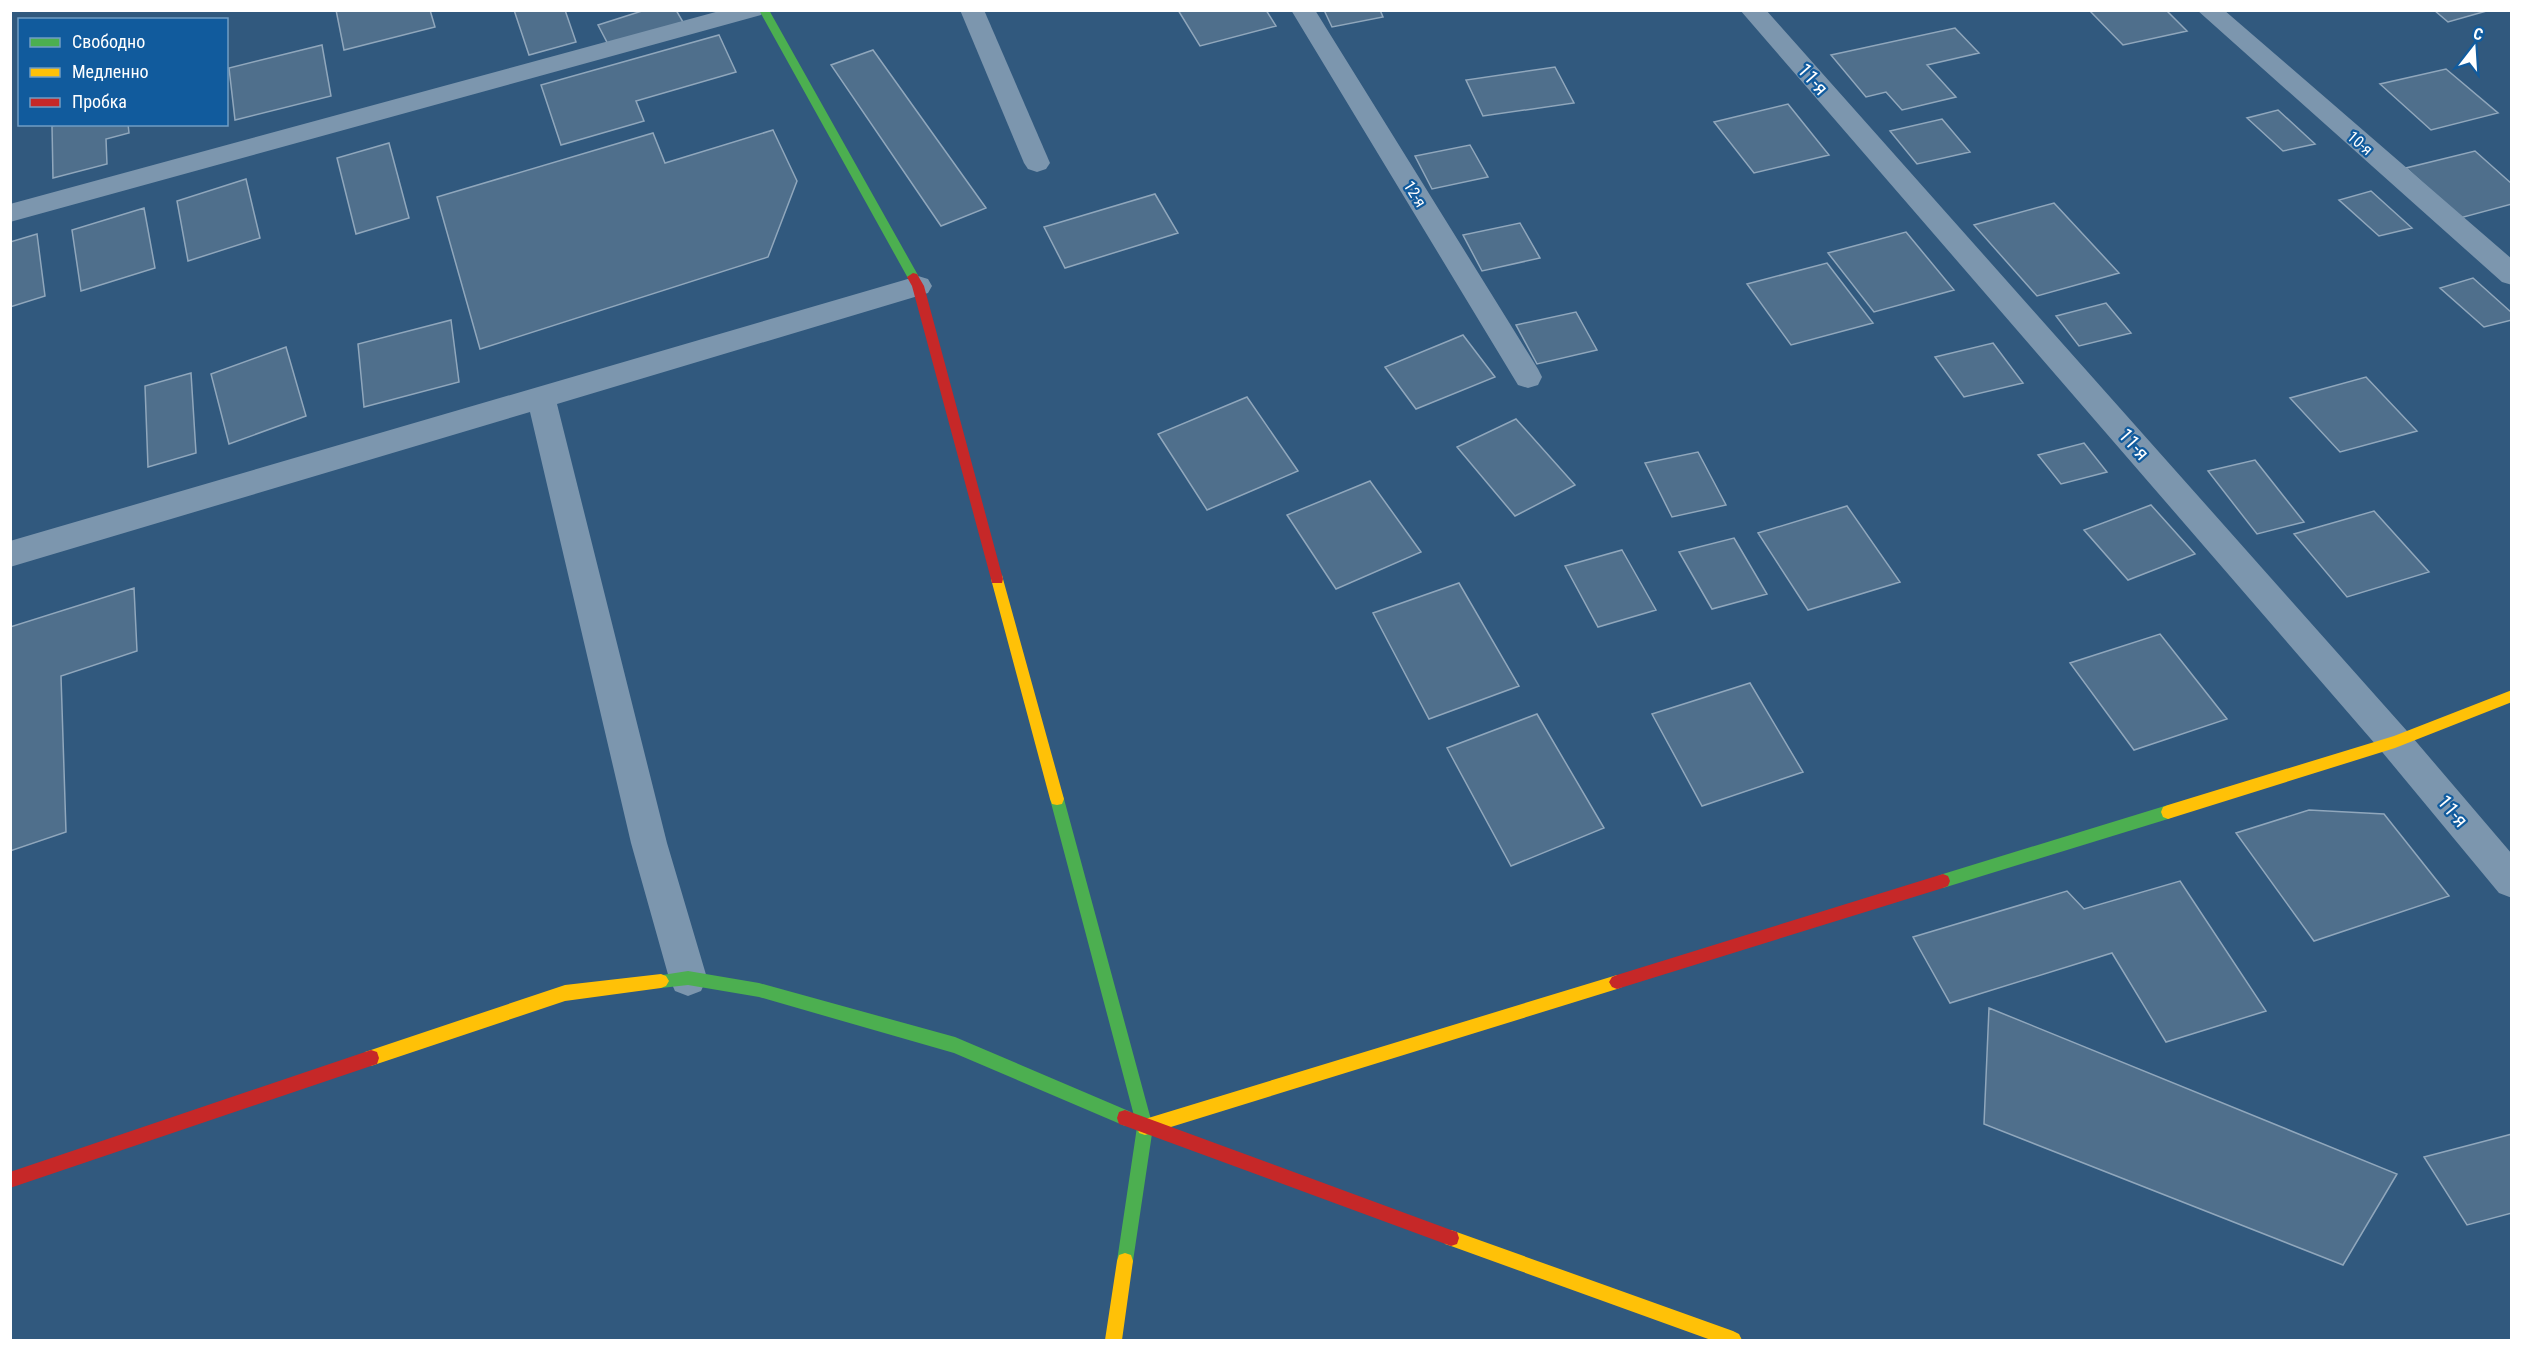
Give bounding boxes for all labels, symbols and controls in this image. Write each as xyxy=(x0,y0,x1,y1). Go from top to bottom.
legend xyxy=(18,18,228,126)
north arrow xyxy=(2444,18,2504,78)
text: С xyxy=(2471,24,2485,45)
text: Свободно xyxy=(72,31,145,52)
street label: 11-я xyxy=(1793,58,1833,100)
text: Медленно xyxy=(72,61,149,82)
text: Пробка xyxy=(72,91,127,112)
street label: 10-я xyxy=(2343,127,2377,159)
street label: 12-я xyxy=(1400,177,1430,211)
street label: 11-я xyxy=(2114,423,2154,465)
street label: 11-я xyxy=(2433,790,2473,832)

